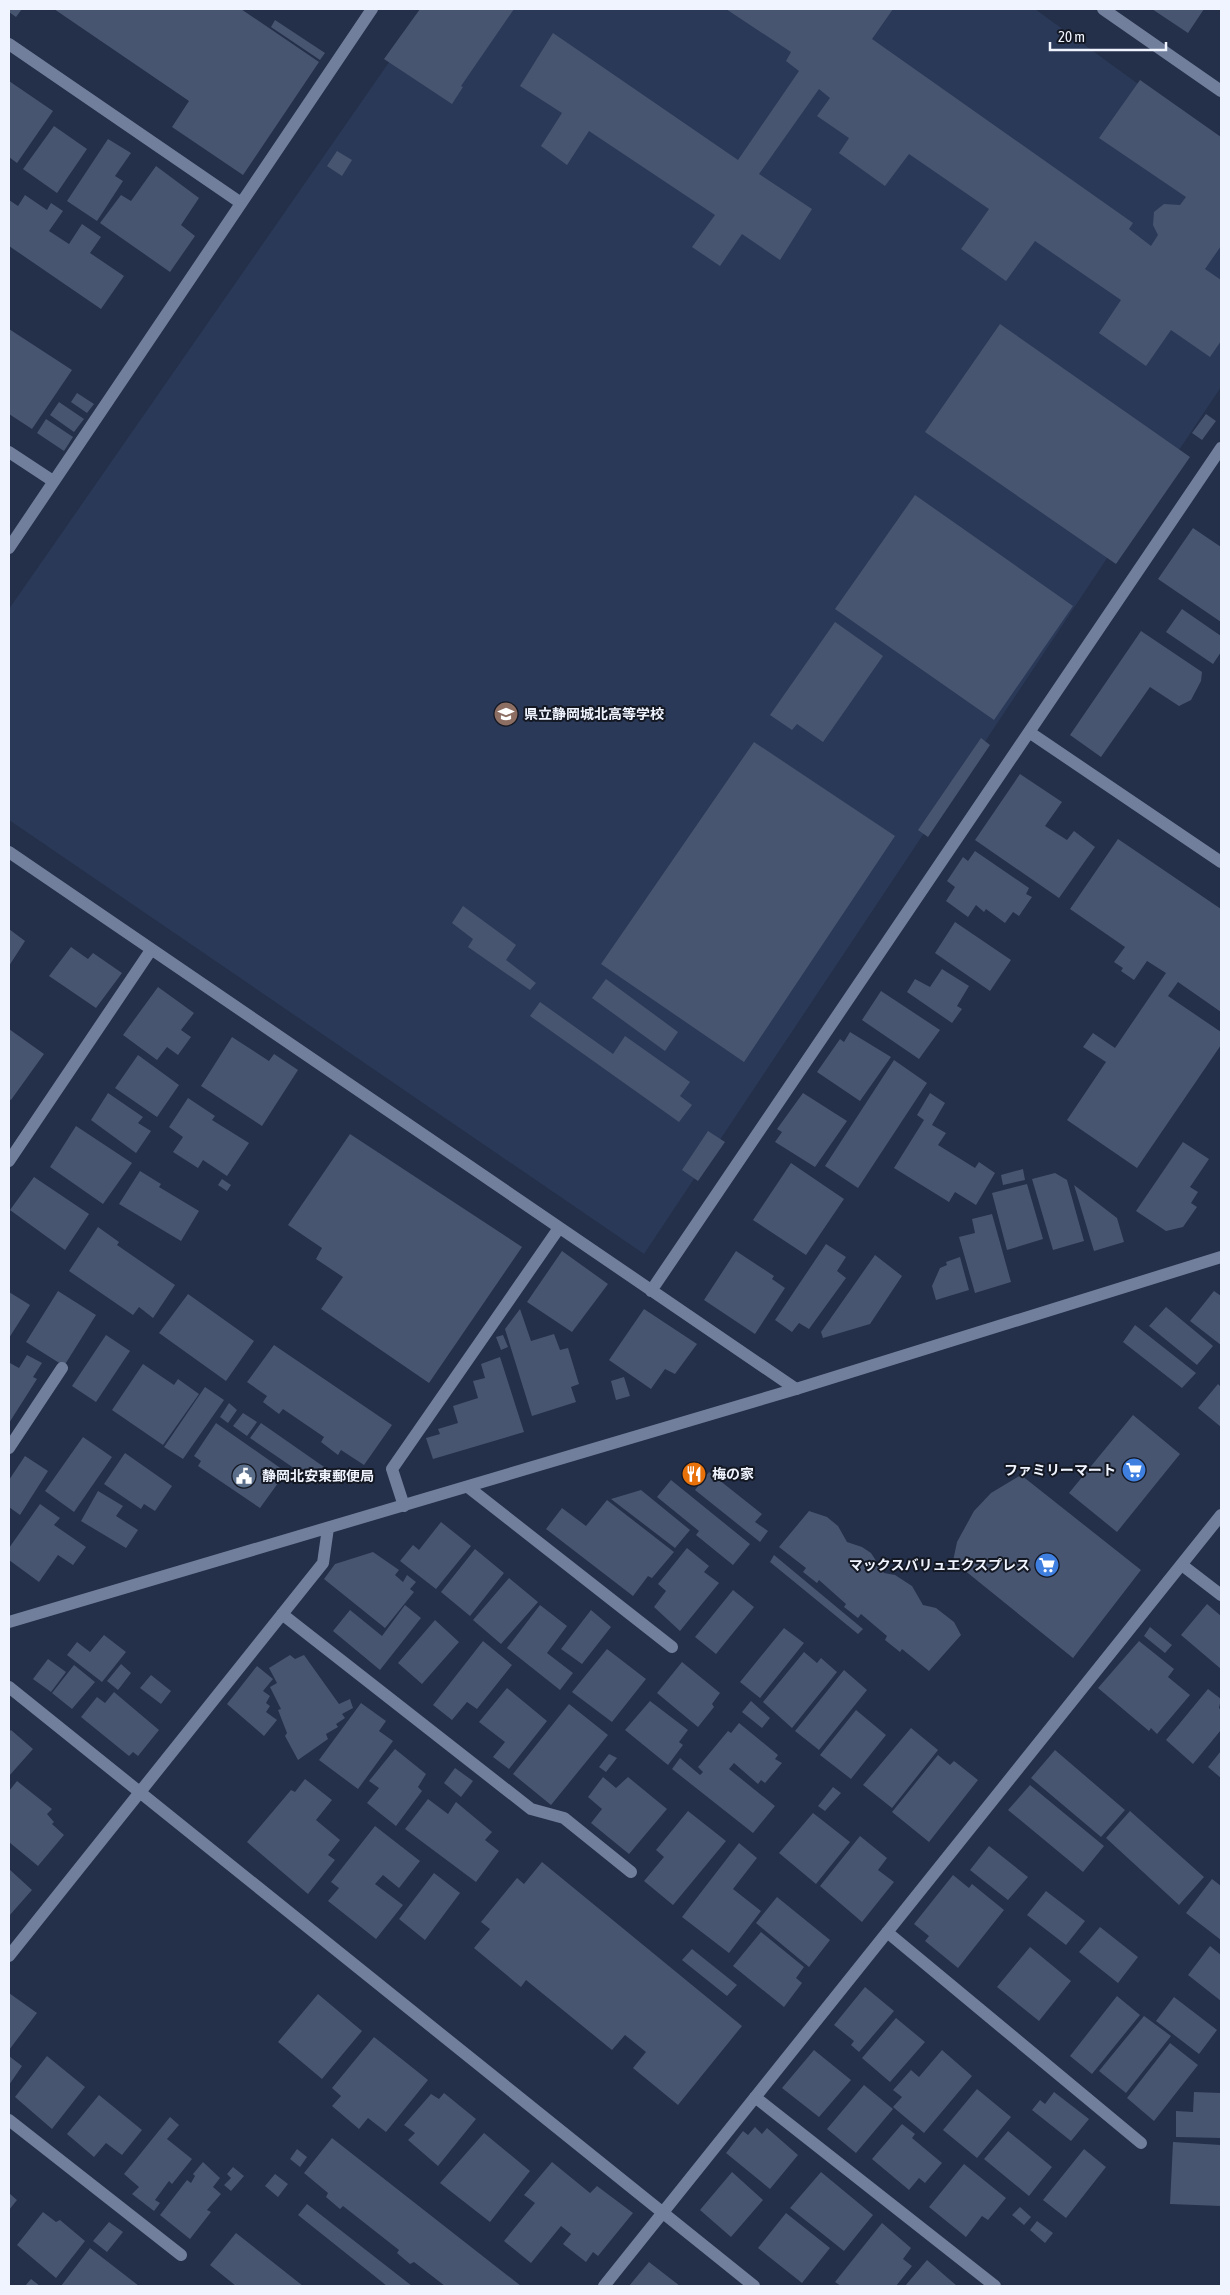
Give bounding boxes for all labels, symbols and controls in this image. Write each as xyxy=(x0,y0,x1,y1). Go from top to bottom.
scale bar xyxy=(1050,20,1166,52)
text: 20 m xyxy=(1058,28,1085,45)
school or university icon: 県立静岡城北高等学校 xyxy=(493,701,519,727)
place label: 県立静岡城北高等学校 xyxy=(524,706,664,722)
supermarket icon: ファミリーマート xyxy=(1121,1457,1147,1483)
restaurant icon: 梅の家 xyxy=(681,1461,707,1487)
place label: ファミリーマート xyxy=(1004,1462,1116,1478)
public building icon: 静岡北安東郵便局 xyxy=(231,1463,257,1489)
place label: 梅の家 xyxy=(712,1466,754,1482)
place label: 静岡北安東郵便局 xyxy=(262,1468,374,1484)
supermarket icon: マックスバリュエクスプレス xyxy=(1034,1552,1060,1578)
place label: マックスバリュエクスプレス xyxy=(849,1557,1030,1573)

